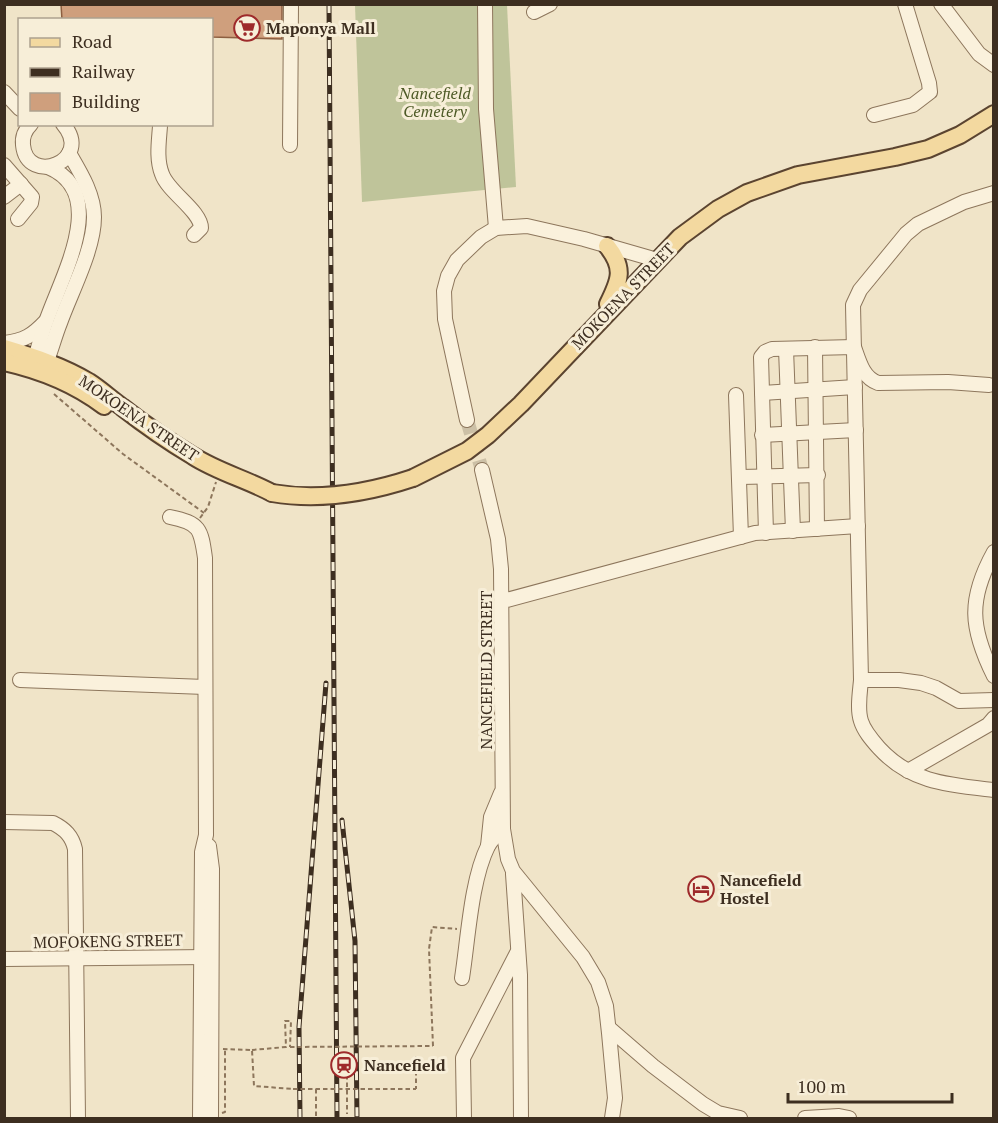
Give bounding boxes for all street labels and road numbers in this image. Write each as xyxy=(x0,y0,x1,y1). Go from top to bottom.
street label: MOKOENA STREET xyxy=(566,238,680,354)
street label: MOKOENA STREET xyxy=(75,370,203,466)
street label: NANCEFIELD STREET xyxy=(475,591,497,749)
street label: MOFOKENG STREET xyxy=(33,929,183,953)

